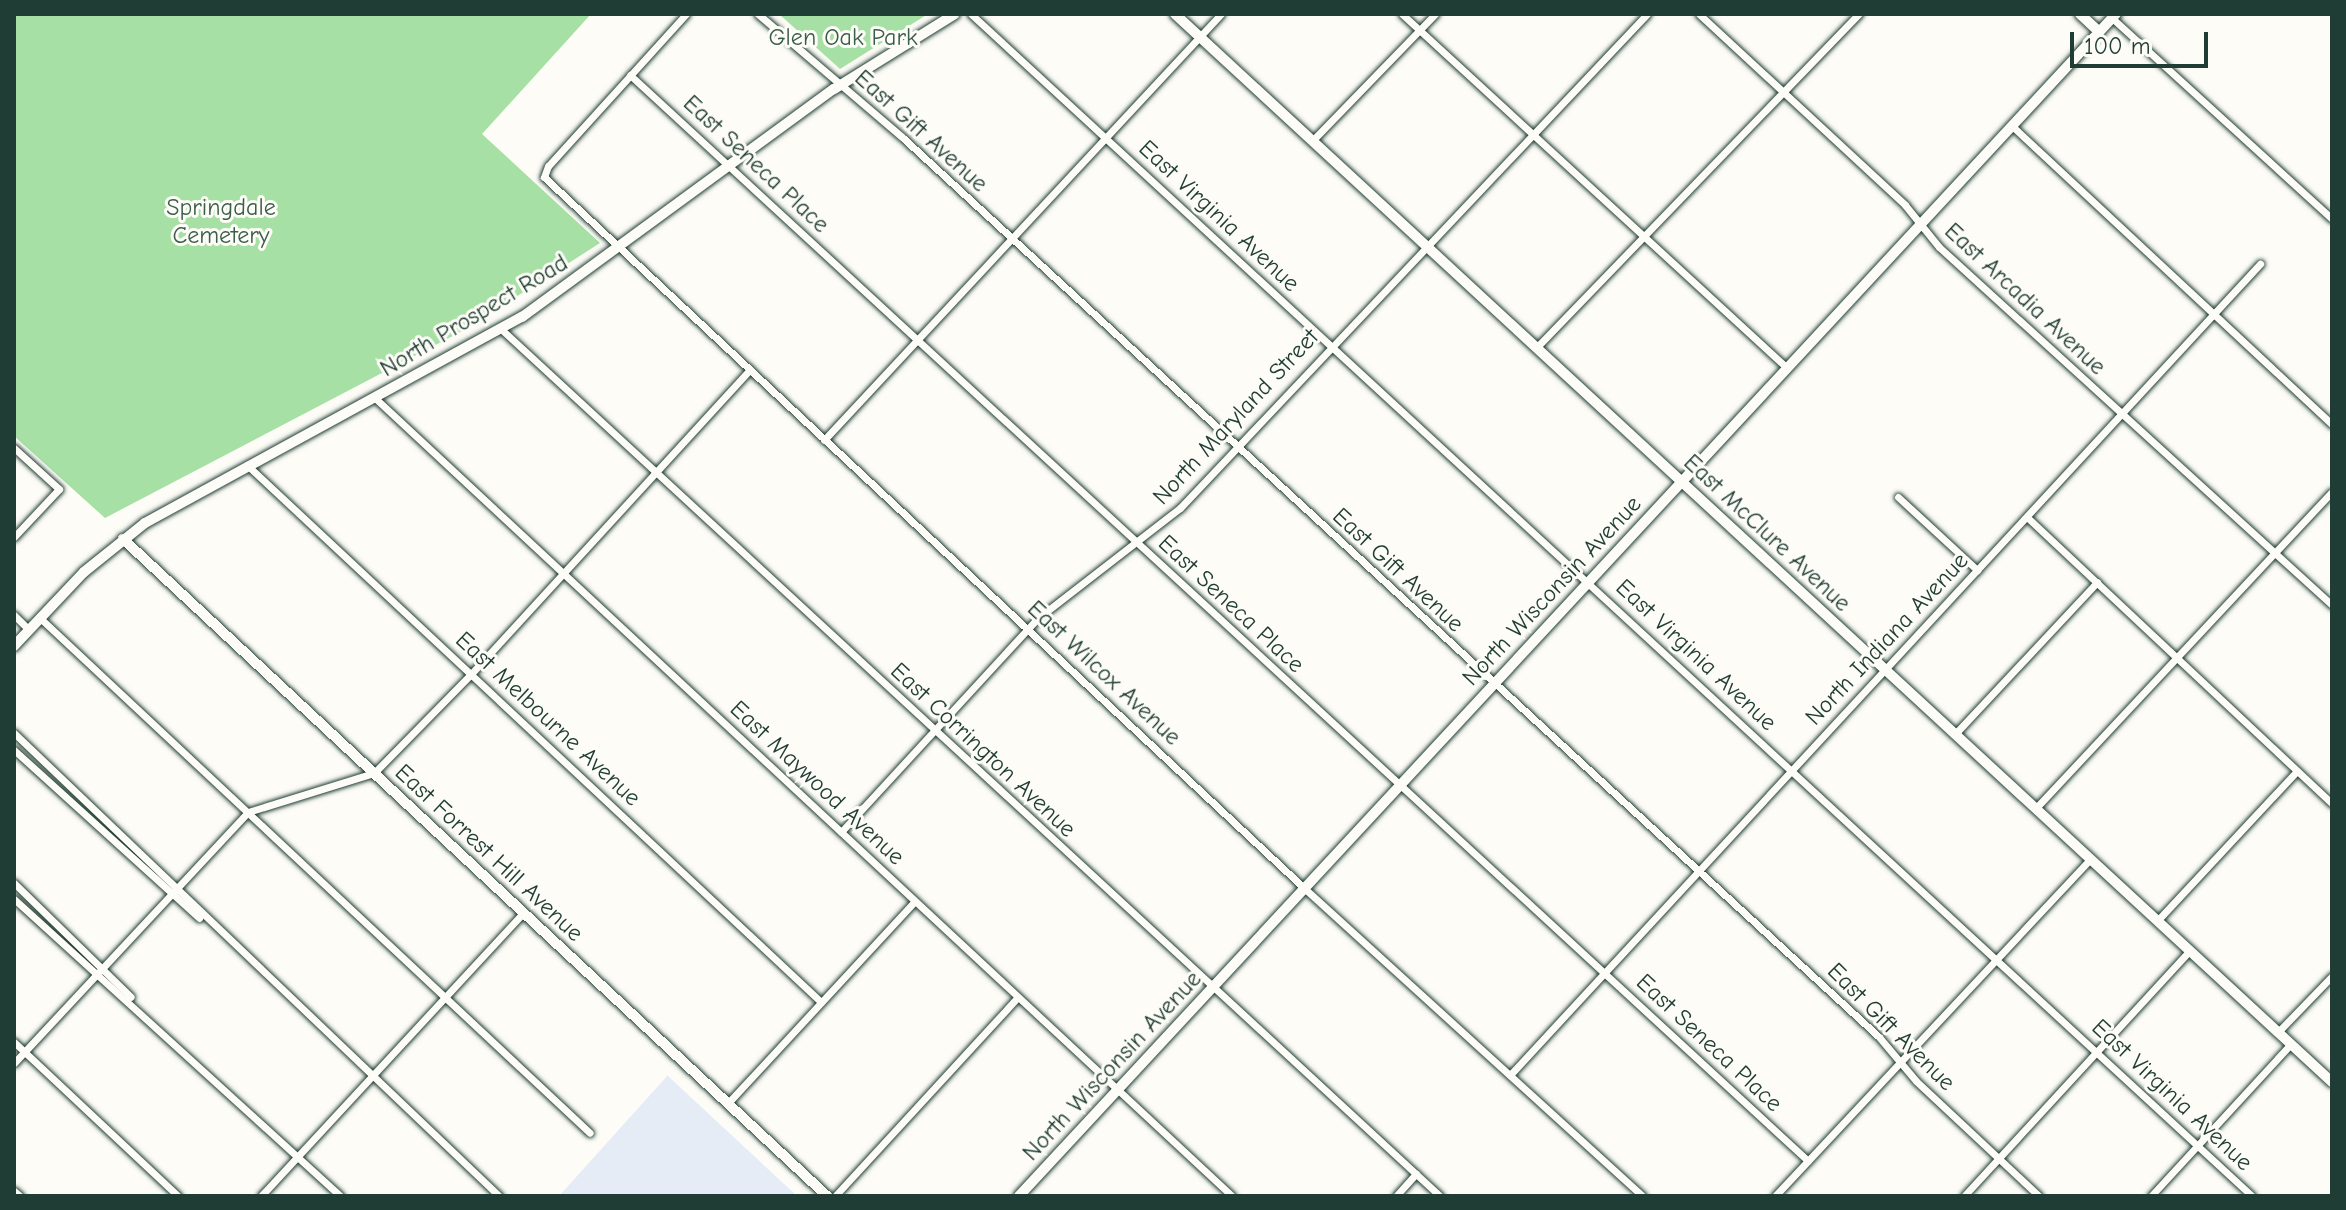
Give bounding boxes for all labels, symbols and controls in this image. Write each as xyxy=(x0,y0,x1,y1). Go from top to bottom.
scale bar xyxy=(2074,16,2212,66)
park label: Glen Oak Park xyxy=(768,24,918,52)
text: 100 m xyxy=(2084,32,2151,60)
street label: East Gift Avenue xyxy=(849,64,993,198)
street label: East Seneca Place xyxy=(677,89,835,239)
street label: East Virginia Avenue xyxy=(1133,134,1305,298)
park label: Springdale Cemetery xyxy=(166,194,276,250)
street label: East Arcadia Avenue xyxy=(1938,217,2112,381)
street label: North Prospect Road xyxy=(375,249,573,383)
street label: North Maryland Street xyxy=(1147,323,1325,511)
street label: East McClure Avenue xyxy=(1678,448,1856,618)
street label: North Wisconsin Avenue xyxy=(1456,490,1648,692)
street label: East Gift Avenue xyxy=(1326,502,1470,638)
street label: East Seneca Place xyxy=(1152,529,1310,679)
street label: North Indiana Avenue xyxy=(1799,547,1975,731)
street label: East Virginia Avenue xyxy=(1610,573,1782,737)
street label: East Wilcox Avenue xyxy=(1021,594,1187,752)
street label: East Melbourne Avenue xyxy=(449,626,647,812)
street label: East Corrington Avenue xyxy=(884,657,1082,843)
street label: East Maywood Avenue xyxy=(724,695,910,871)
street label: East Forrest Hill Avenue xyxy=(389,758,589,948)
street label: East Gift Avenue xyxy=(1821,957,1961,1097)
street label: North Wisconsin Avenue xyxy=(1016,965,1208,1167)
street label: East Seneca Place xyxy=(1630,968,1788,1118)
street label: East Virginia Avenue xyxy=(2086,1013,2258,1177)

